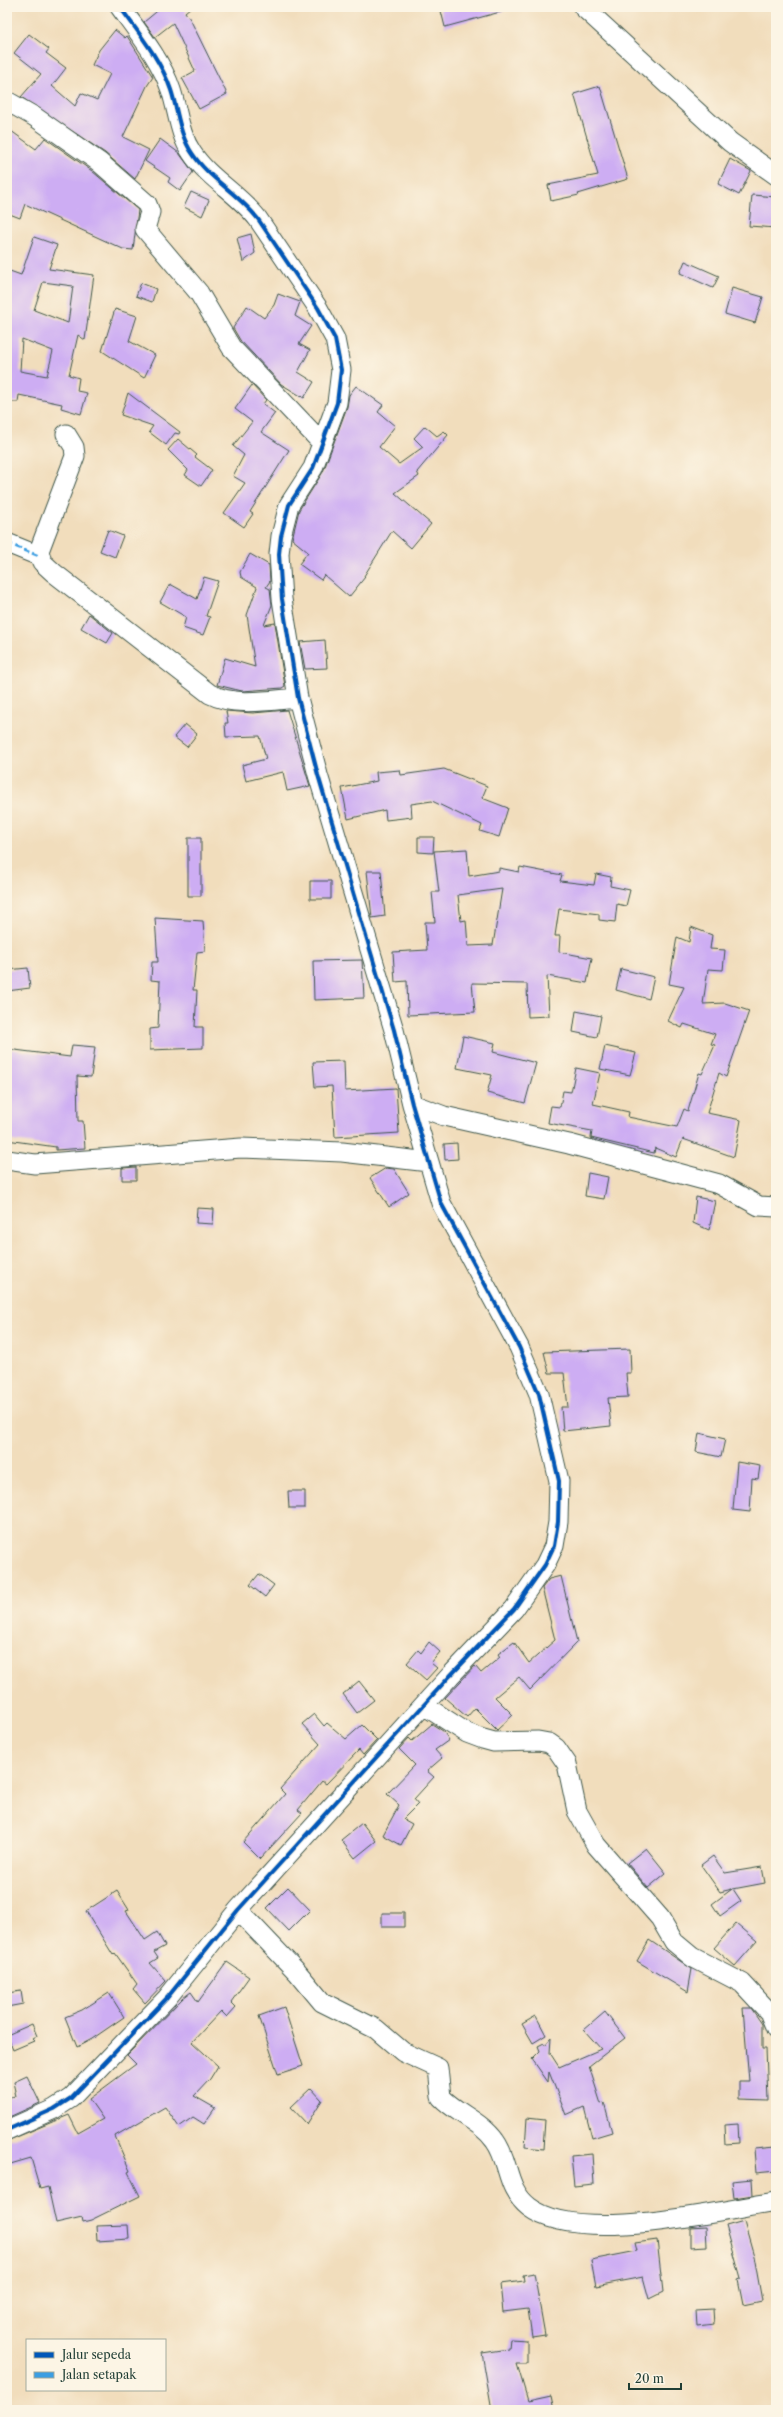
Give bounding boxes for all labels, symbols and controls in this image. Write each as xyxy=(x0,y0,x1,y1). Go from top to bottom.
legend xyxy=(26,2339,166,2391)
text: Jalur sepeda xyxy=(60,2347,132,2362)
scale bar xyxy=(629,2365,681,2391)
text: Jalan setapak xyxy=(60,2367,137,2382)
text: 20 m xyxy=(635,2371,664,2386)

